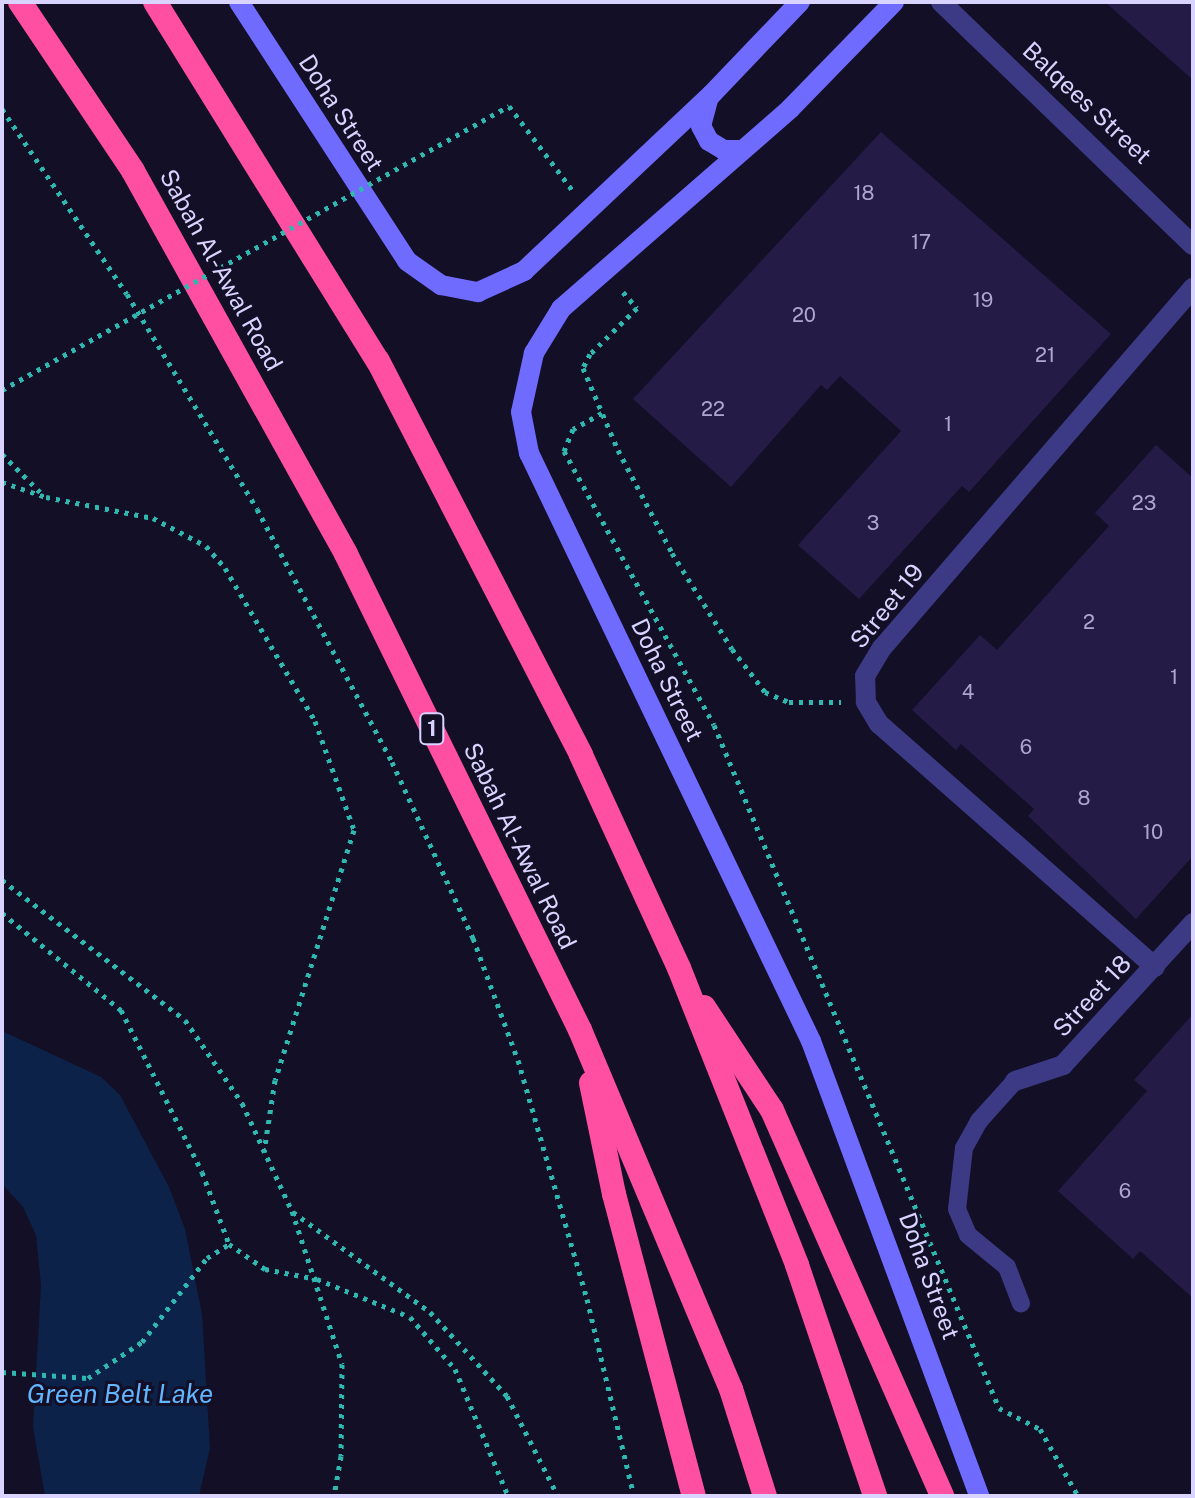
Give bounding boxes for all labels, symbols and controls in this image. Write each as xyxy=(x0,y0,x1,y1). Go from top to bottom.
street label: Balqees Street xyxy=(1017,36,1157,170)
street label: Doha Street xyxy=(293,49,389,177)
street label: Sabah Al-Awal Road xyxy=(154,164,288,376)
house number: 18 xyxy=(853,181,875,205)
house number: 17 xyxy=(911,230,931,254)
house number: 19 xyxy=(973,288,993,312)
house number: 20 xyxy=(792,303,816,327)
house number: 21 xyxy=(1035,343,1055,367)
house number: 22 xyxy=(701,397,725,421)
house number: 1 xyxy=(944,412,952,436)
house number: 23 xyxy=(1132,491,1156,515)
house number: 3 xyxy=(867,511,879,535)
street label: Street 19 xyxy=(844,558,930,654)
house number: 2 xyxy=(1083,610,1095,634)
street label: Doha Street xyxy=(625,614,709,746)
house number: 1 xyxy=(1170,665,1178,689)
house number: 4 xyxy=(962,680,974,704)
road number: 1 xyxy=(418,711,446,747)
house number: 6 xyxy=(1020,735,1032,759)
street label: Sabah Al-Awal Road xyxy=(458,738,582,954)
house number: 8 xyxy=(1078,786,1090,810)
house number: 10 xyxy=(1143,820,1163,844)
street label: Street 18 xyxy=(1047,949,1137,1043)
house number: 6 xyxy=(1119,1179,1131,1203)
street label: Doha Street xyxy=(893,1208,965,1344)
water label: Green Belt Lake xyxy=(27,1378,213,1410)

